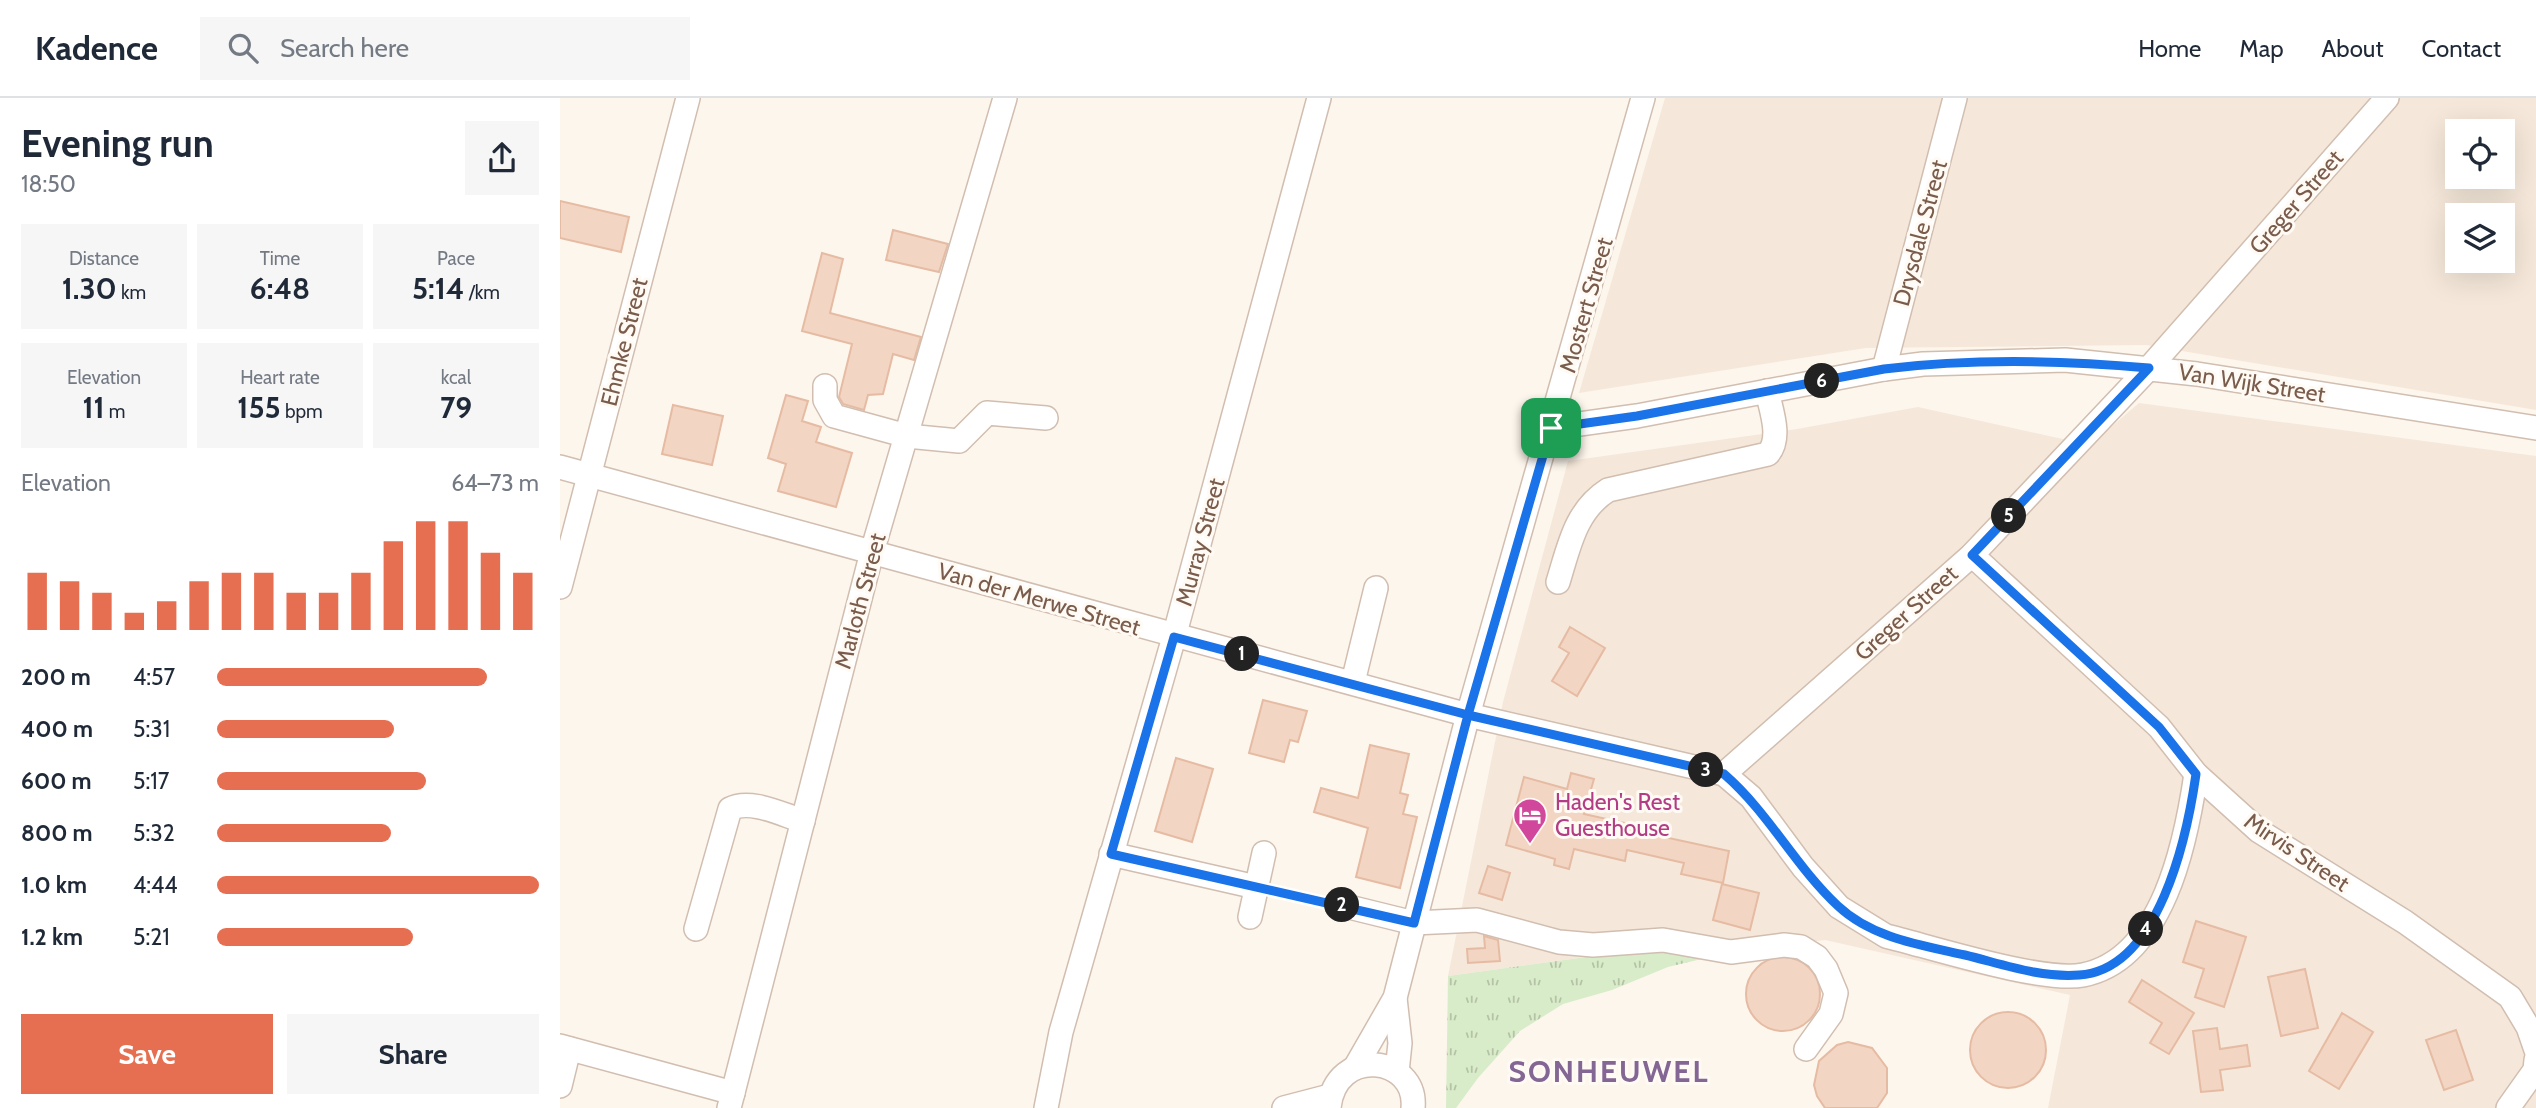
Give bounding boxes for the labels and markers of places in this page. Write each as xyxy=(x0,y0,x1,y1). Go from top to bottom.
pin: 6 xyxy=(1804,364,1840,398)
pin xyxy=(1521,398,1581,458)
pin: 5 xyxy=(1992,498,2026,534)
pin: 1 xyxy=(1224,636,1260,672)
pin: 3 xyxy=(1688,752,1724,788)
place label: Haden's Rest Guesthouse xyxy=(1555,788,1680,842)
hotel icon: Haden's Rest Guesthouse xyxy=(1511,796,1549,845)
pin: 2 xyxy=(1324,888,1360,922)
pin: 4 xyxy=(2128,912,2164,946)

